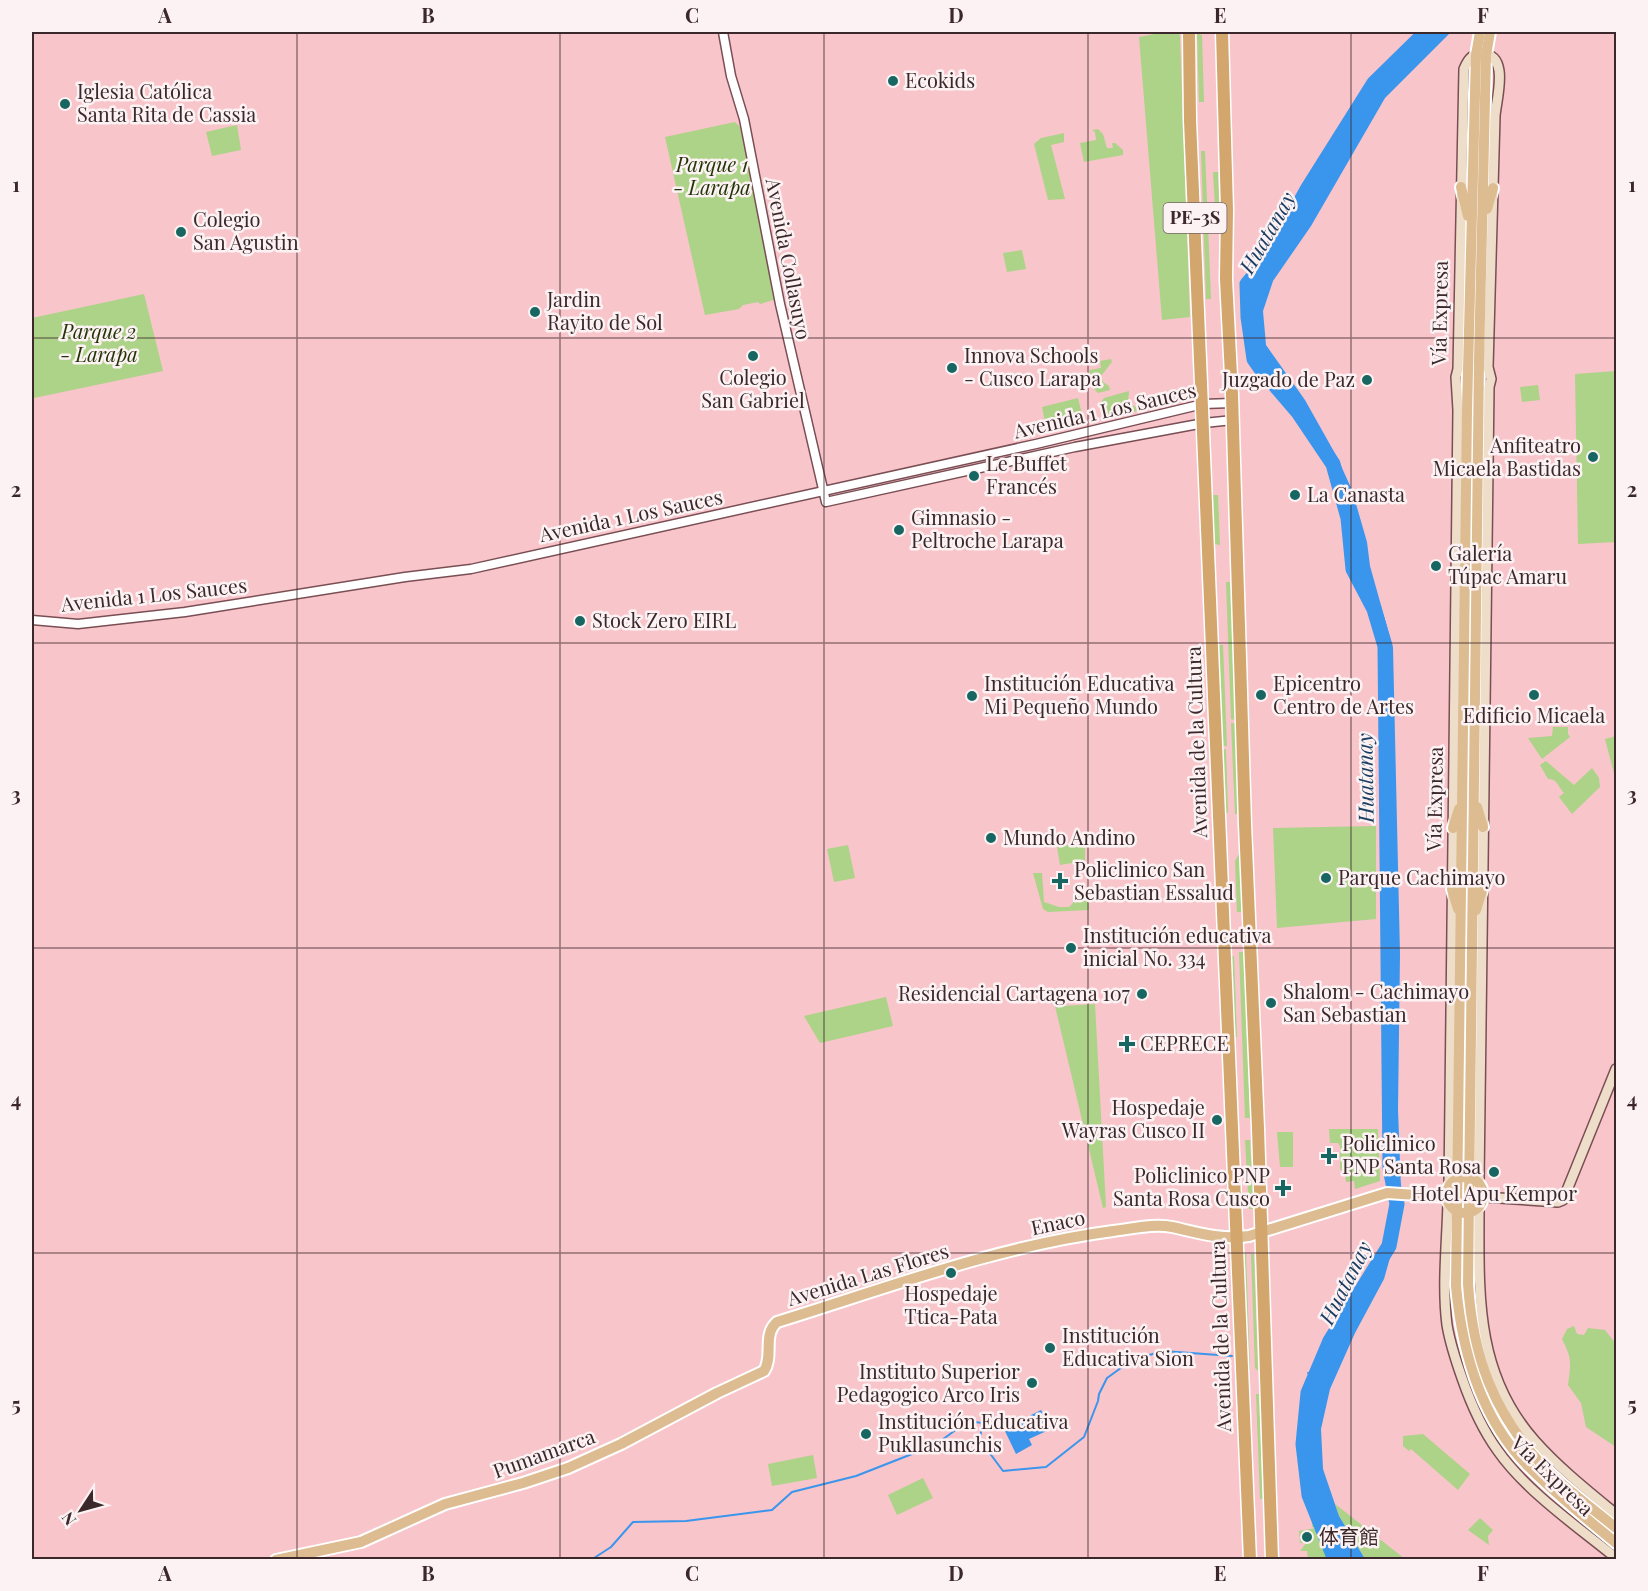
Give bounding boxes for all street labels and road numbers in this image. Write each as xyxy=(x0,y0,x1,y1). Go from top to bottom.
street label: Avenida Collasuyo xyxy=(760,175,818,342)
road number: PE-3S xyxy=(1164,203,1226,233)
street label: Vía Expresa xyxy=(1424,260,1453,367)
street label: Avenida 1 Los Sauces xyxy=(1010,375,1199,444)
street label: Avenida 1 Los Sauces xyxy=(536,482,725,547)
street label: Avenida 1 Los Sauces xyxy=(59,570,248,617)
street label: Avenida de la Cultura xyxy=(1179,646,1212,839)
street label: Vía Expresa xyxy=(1419,746,1448,853)
street label: Enaco xyxy=(1028,1203,1087,1240)
street label: Avenida Las Flores xyxy=(783,1236,952,1311)
street label: Avenida de la Cultura xyxy=(1203,1240,1236,1433)
street label: Pumamarca xyxy=(489,1422,598,1484)
street label: Vía Expresa xyxy=(1505,1428,1600,1521)

